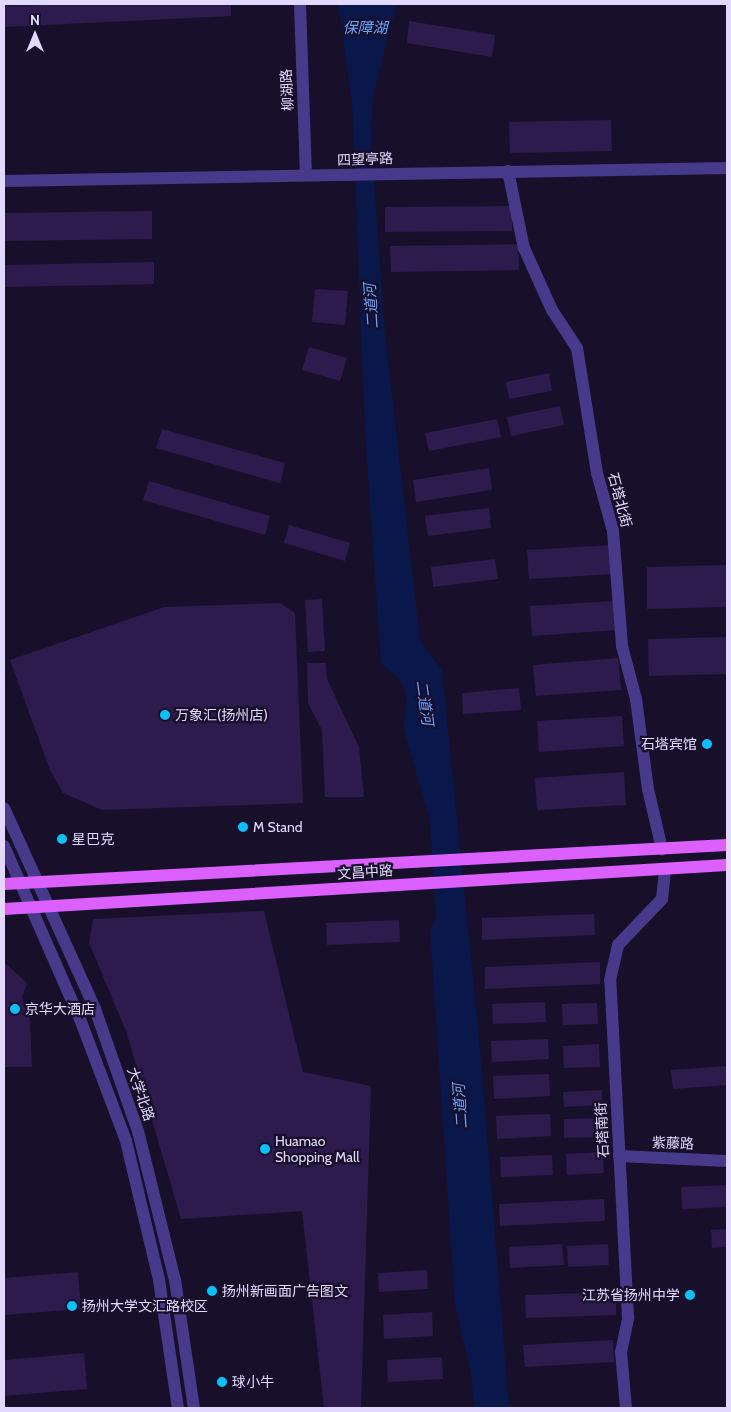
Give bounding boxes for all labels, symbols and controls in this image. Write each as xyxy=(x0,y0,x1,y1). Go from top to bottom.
north arrow xyxy=(10,10,60,60)
text: N xyxy=(30,11,40,29)
water label: 保障湖 xyxy=(343,20,387,38)
street label: 柳湖路 xyxy=(278,69,296,111)
street label: 四望亭路 xyxy=(337,150,393,168)
water label: 二道河 xyxy=(361,283,383,329)
street label: 石塔北街 xyxy=(605,471,635,529)
water label: 二道河 xyxy=(412,679,436,727)
place label: 万象汇(扬州店) xyxy=(175,707,268,723)
marker: 万象汇(扬州店) xyxy=(159,709,171,721)
place label: 石塔宾馆 xyxy=(641,736,697,752)
marker: 石塔宾馆 xyxy=(701,738,713,750)
place label: M Stand xyxy=(253,819,303,835)
marker: M Stand xyxy=(237,821,249,833)
place label: 星巴克 xyxy=(72,831,114,847)
marker: 星巴克 xyxy=(56,833,68,845)
street label: 文昌中路 xyxy=(336,862,394,882)
place label: 京华大酒店 xyxy=(25,1001,95,1017)
marker: 京华大酒店 xyxy=(9,1003,21,1015)
street label: 大学北路 xyxy=(124,1065,158,1123)
water label: 二道河 xyxy=(450,1083,472,1129)
street label: 石塔南街 xyxy=(592,1102,612,1158)
place label: Huamao Shopping Mall xyxy=(275,1133,360,1166)
street label: 紫藤路 xyxy=(652,1134,694,1152)
marker: Huamao Shopping Mall xyxy=(259,1143,271,1155)
place label: 扬州新画面广告图文 xyxy=(222,1283,348,1299)
marker: 扬州新画面广告图文 xyxy=(206,1285,218,1297)
place label: 江苏省扬州中学 xyxy=(582,1287,680,1303)
marker: 江苏省扬州中学 xyxy=(684,1289,696,1301)
place label: 扬州大学文汇路校区 xyxy=(82,1298,208,1314)
marker: 扬州大学文汇路校区 xyxy=(66,1300,78,1312)
place label: 球小牛 xyxy=(232,1374,274,1390)
marker: 球小牛 xyxy=(216,1376,228,1388)

